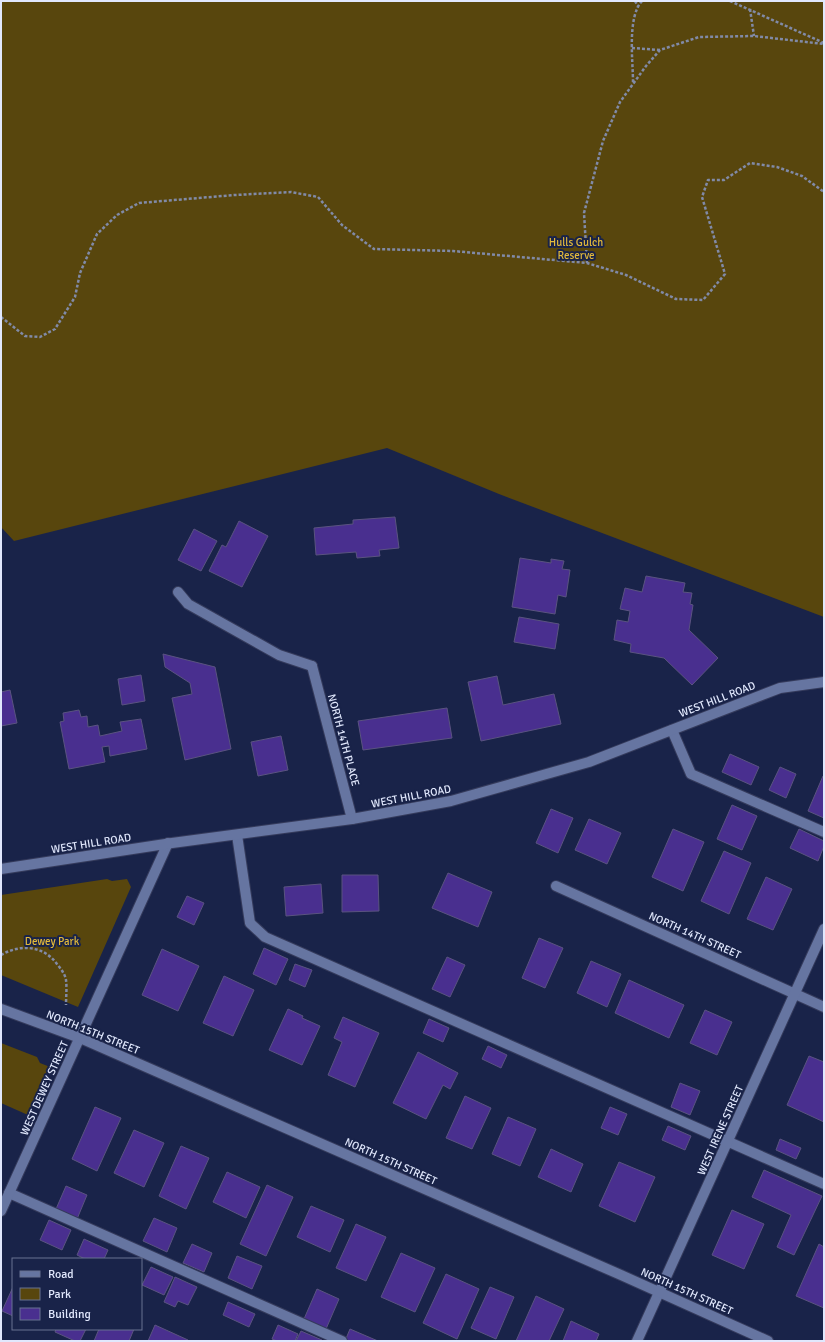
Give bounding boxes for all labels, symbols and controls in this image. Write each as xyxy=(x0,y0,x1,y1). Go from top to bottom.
park label: Hulls Gulch Reserve xyxy=(549,236,603,262)
street label: WEST HILL ROAD xyxy=(677,679,757,720)
street label: NORTH 14TH PLACE xyxy=(325,693,362,788)
street label: WEST HILL ROAD xyxy=(370,782,452,811)
street label: WEST HILL ROAD xyxy=(50,831,132,856)
street label: NORTH 14TH STREET xyxy=(647,909,743,962)
park label: Dewey Park xyxy=(25,935,80,948)
street label: NORTH 15TH STREET xyxy=(44,1008,142,1057)
street label: WEST DEWEY STREET xyxy=(18,1039,71,1137)
street label: WEST IRENE STREET xyxy=(695,1083,746,1177)
street label: NORTH 15TH STREET xyxy=(343,1135,439,1188)
legend xyxy=(12,1258,142,1330)
street label: NORTH 15TH STREET xyxy=(639,1265,735,1318)
text: Road xyxy=(48,1267,74,1282)
text: Park xyxy=(48,1287,71,1302)
text: Building xyxy=(48,1307,91,1322)

